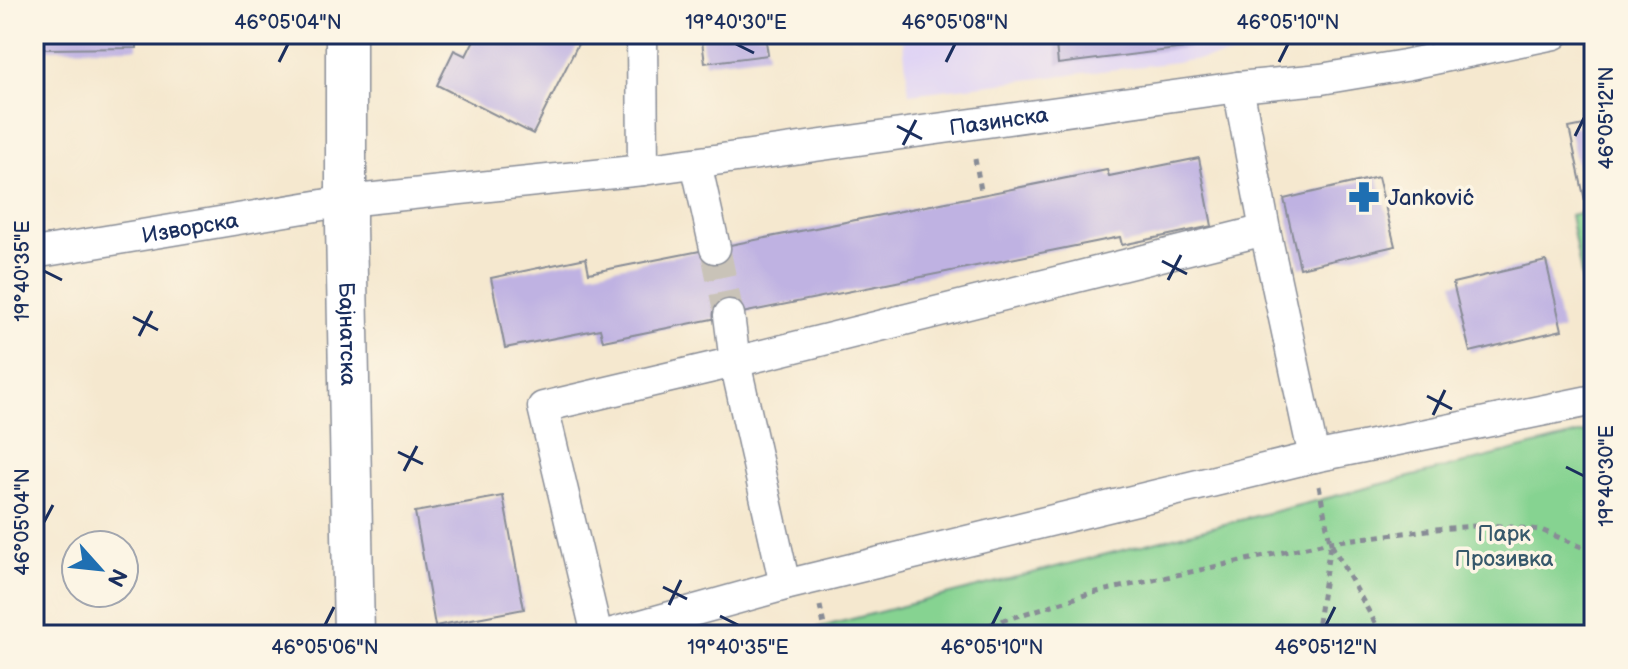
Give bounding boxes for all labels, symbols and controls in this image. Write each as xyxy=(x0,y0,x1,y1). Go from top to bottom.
text: 46°05'04"N xyxy=(234,11,342,35)
text: 19°40'30"E xyxy=(685,11,787,35)
text: 46°05'08"N xyxy=(902,11,1008,35)
text: 46°05'10"N xyxy=(1237,11,1339,35)
text: 46°05'12"N xyxy=(1595,67,1619,169)
street label: Пазинска xyxy=(947,102,1050,142)
pharmacy icon: Janković xyxy=(1347,180,1381,214)
place label: Janković xyxy=(1388,185,1474,212)
street label: Изворска xyxy=(140,207,240,250)
text: 19°40'35"E xyxy=(11,220,35,322)
street label: Бајнатска xyxy=(332,282,361,386)
text: 19°40'30"E xyxy=(1595,425,1619,527)
text: 46°05'04"N xyxy=(11,468,35,576)
park label: Парк Прозивка xyxy=(1455,521,1553,573)
north arrow xyxy=(60,529,140,609)
text: N xyxy=(101,564,132,591)
text: 46°05'06"N xyxy=(271,636,379,660)
text: 19°40'35"E xyxy=(687,636,789,660)
text: 46°05'10"N xyxy=(941,636,1043,660)
text: 46°05'12"N xyxy=(1275,636,1377,660)

